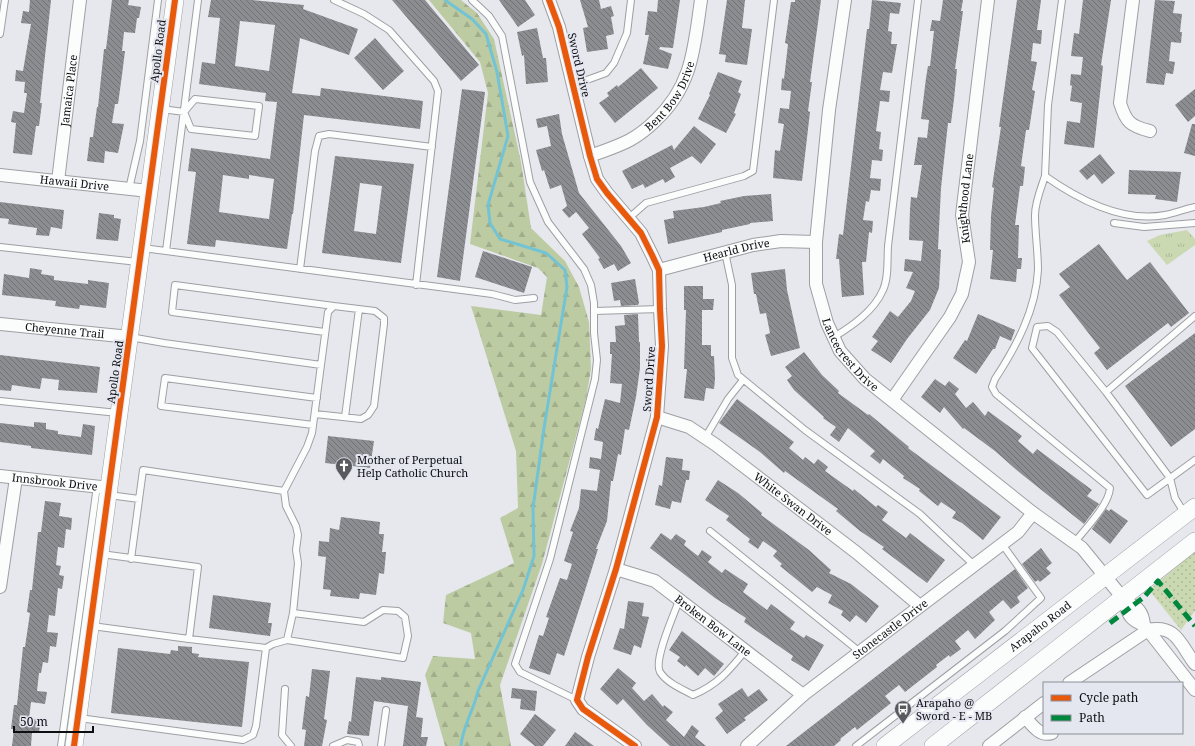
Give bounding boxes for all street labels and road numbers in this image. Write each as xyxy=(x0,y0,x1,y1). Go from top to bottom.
street label: Apollo Road xyxy=(146,18,169,83)
street label: Sword Drive xyxy=(565,31,594,99)
street label: Jamaica Place xyxy=(57,54,80,128)
street label: Bent Bow Drive xyxy=(641,59,697,134)
street label: Knighthood Lane xyxy=(954,153,976,245)
street label: Hawaii Drive xyxy=(39,171,110,194)
street label: Hearld Drive xyxy=(701,235,771,265)
street label: Lancecrest Drive xyxy=(819,316,882,394)
street label: Cheyenne Trail xyxy=(24,319,106,341)
street label: Apollo Road xyxy=(103,339,126,404)
street label: Sword Drive xyxy=(639,346,658,412)
street label: Innsbrook Drive xyxy=(11,469,98,494)
street label: White Swan Drive xyxy=(751,469,836,539)
street label: Broken Bow Lane xyxy=(672,591,755,660)
street label: Stonecastle Drive xyxy=(849,595,931,662)
street label: Arapaho Road xyxy=(1006,597,1074,655)

